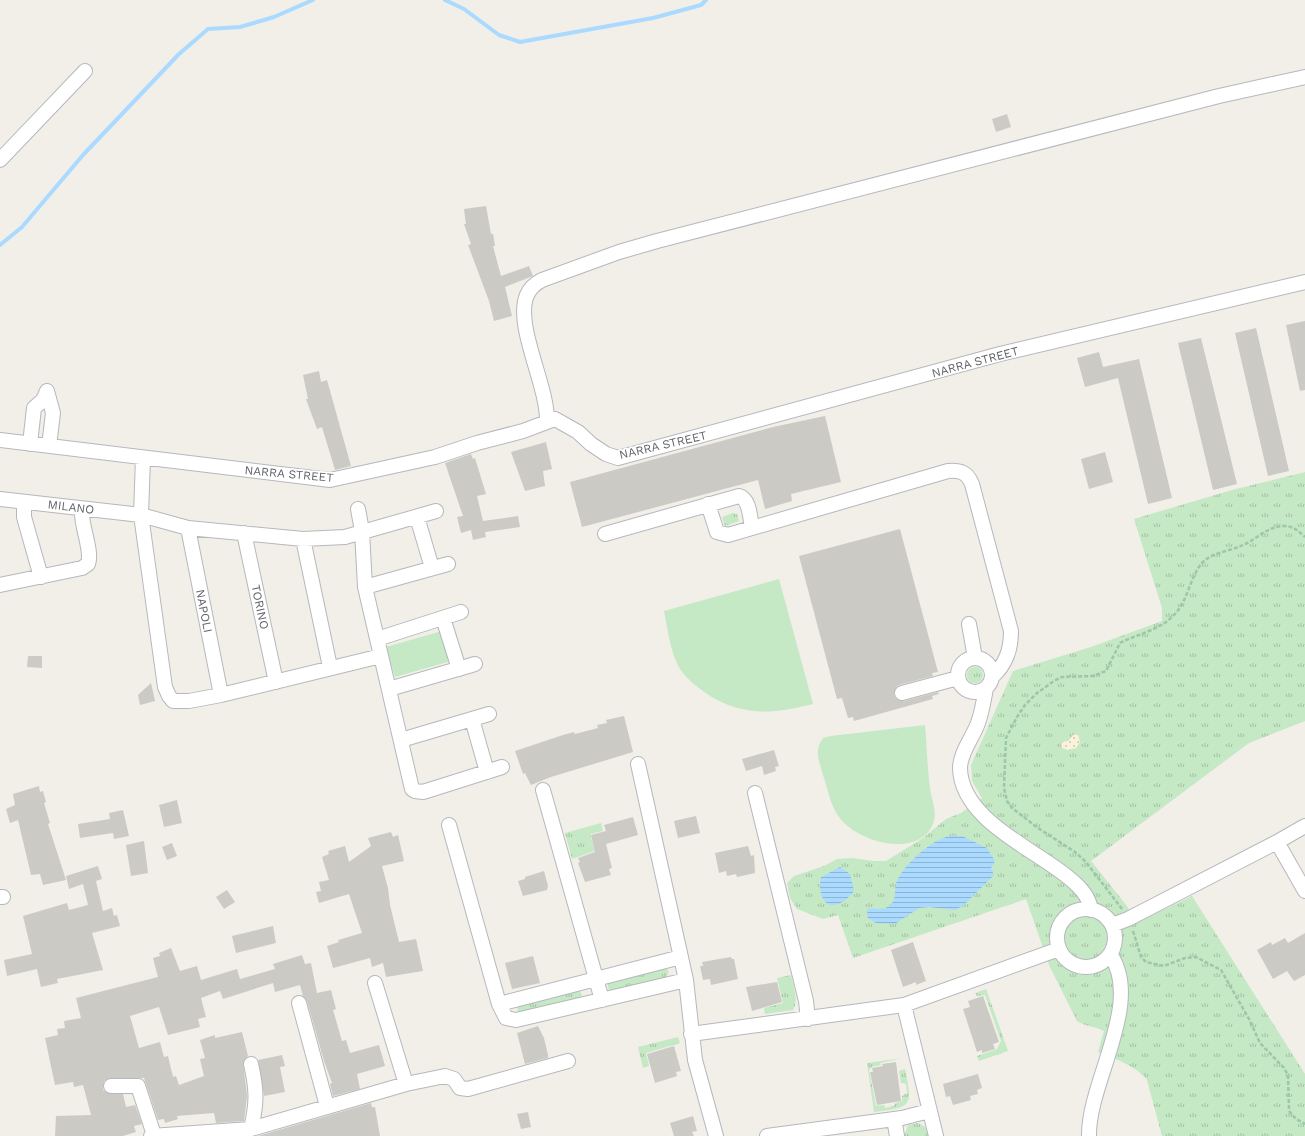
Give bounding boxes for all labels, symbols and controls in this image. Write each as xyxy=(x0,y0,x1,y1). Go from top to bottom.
street label: NARRA STREET xyxy=(930,344,1020,380)
street label: NARRA STREET xyxy=(618,428,708,462)
street label: NARRA STREET xyxy=(244,463,334,485)
street label: MILANO xyxy=(47,497,95,517)
street label: TORINO xyxy=(248,583,272,631)
street label: NAPOLI xyxy=(193,588,215,634)

